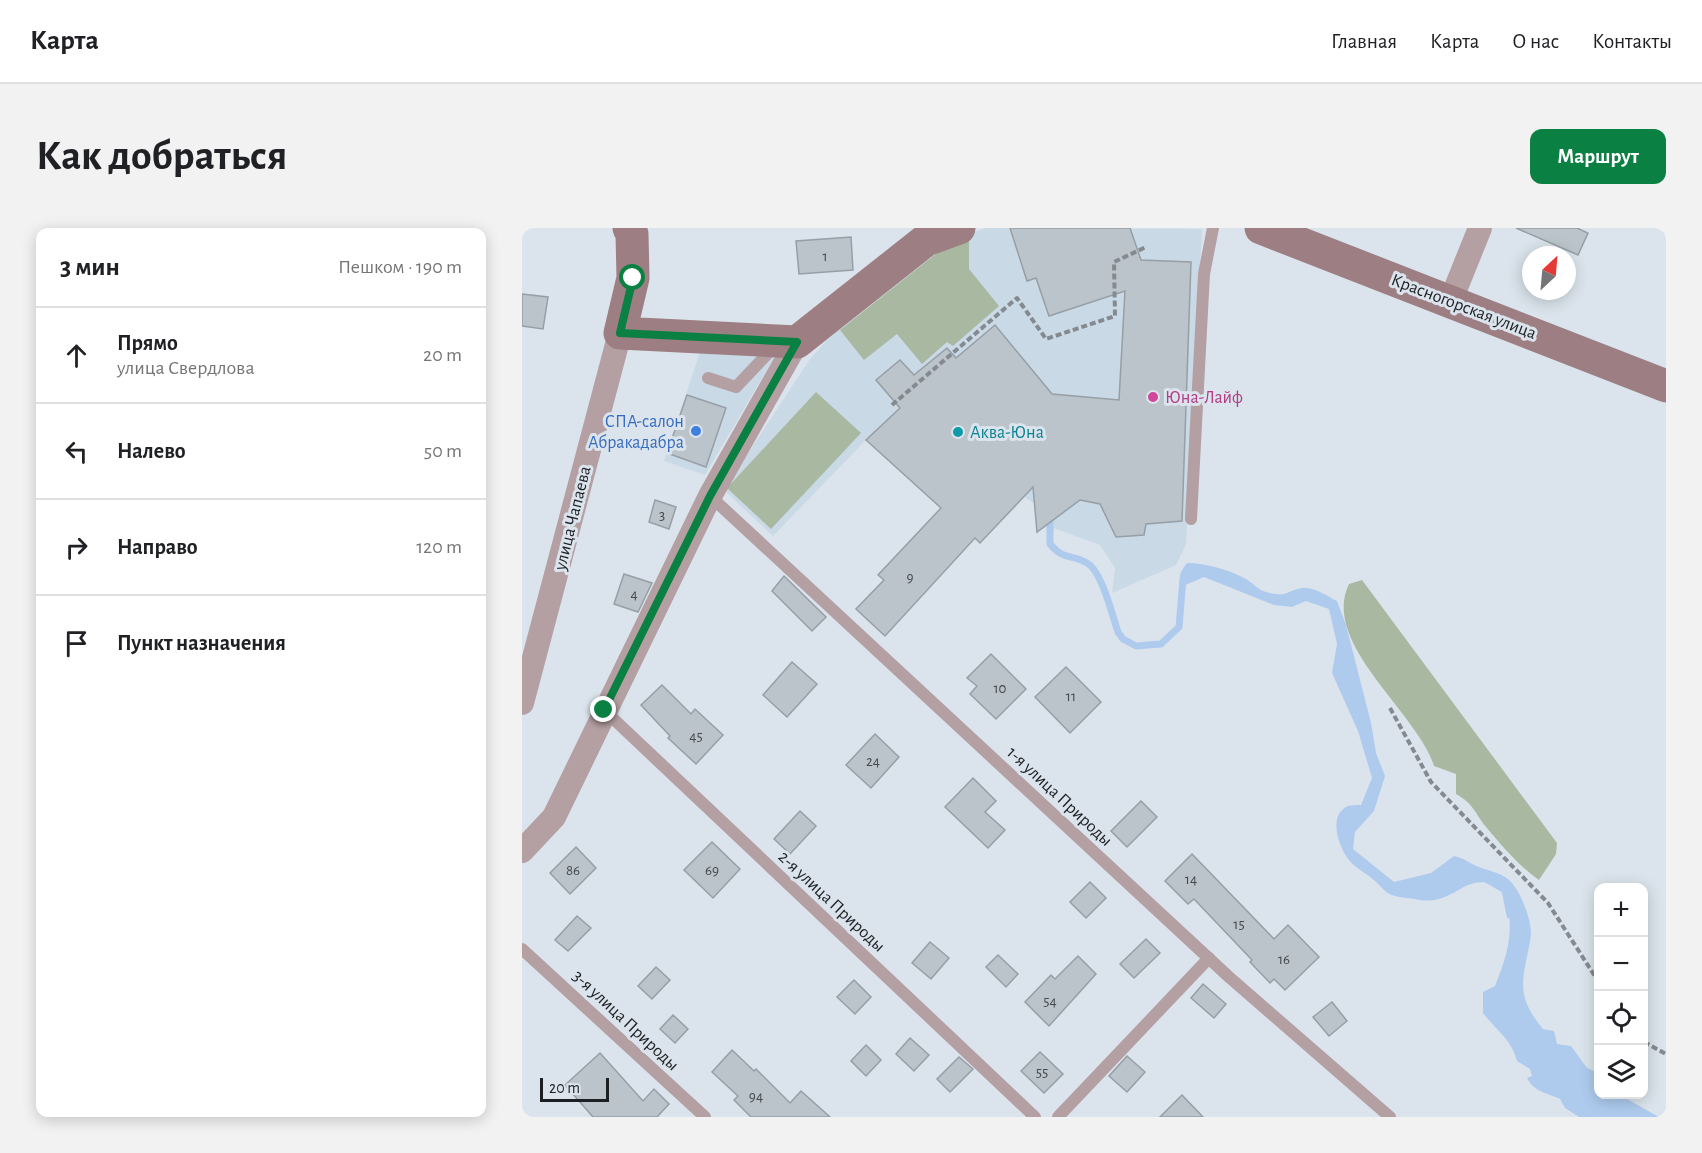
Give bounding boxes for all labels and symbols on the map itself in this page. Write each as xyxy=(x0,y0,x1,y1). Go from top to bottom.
north arrow xyxy=(1522,246,1576,300)
house number: 1 xyxy=(822,249,828,264)
route start xyxy=(619,264,645,290)
street label: Красногорская улица xyxy=(1389,271,1539,343)
place label: Юна-Лайф xyxy=(1165,389,1243,407)
marker: Юна-Лайф xyxy=(1146,390,1160,404)
place label: СПА-салон Абракадабра xyxy=(588,413,684,452)
marker: СПА-салон Абракадабра xyxy=(689,424,703,438)
place label: Аква-Юна xyxy=(970,424,1044,442)
marker: Аква-Юна xyxy=(951,425,965,439)
street label: улица Чапаева xyxy=(551,464,595,573)
house number: 3 xyxy=(659,508,665,523)
house number: 9 xyxy=(906,570,914,585)
house number: 4 xyxy=(630,587,638,602)
house number: 10 xyxy=(993,681,1007,696)
house number: 11 xyxy=(1066,689,1076,704)
route end xyxy=(590,696,616,722)
house number: 45 xyxy=(689,729,703,744)
street label: 1-я улица Природы xyxy=(1003,743,1116,850)
house number: 24 xyxy=(866,754,880,769)
street label: 2-я улица Природы xyxy=(774,848,888,956)
house number: 86 xyxy=(566,863,580,878)
house number: 69 xyxy=(705,863,719,878)
house number: 14 xyxy=(1185,872,1197,887)
house number: 15 xyxy=(1233,917,1245,932)
house number: 16 xyxy=(1278,952,1290,967)
street label: 3-я улица Природы xyxy=(569,967,682,1074)
house number: 54 xyxy=(1043,994,1057,1009)
house number: 55 xyxy=(1036,1065,1048,1080)
scale bar xyxy=(540,1075,609,1102)
house number: 94 xyxy=(749,1089,763,1104)

